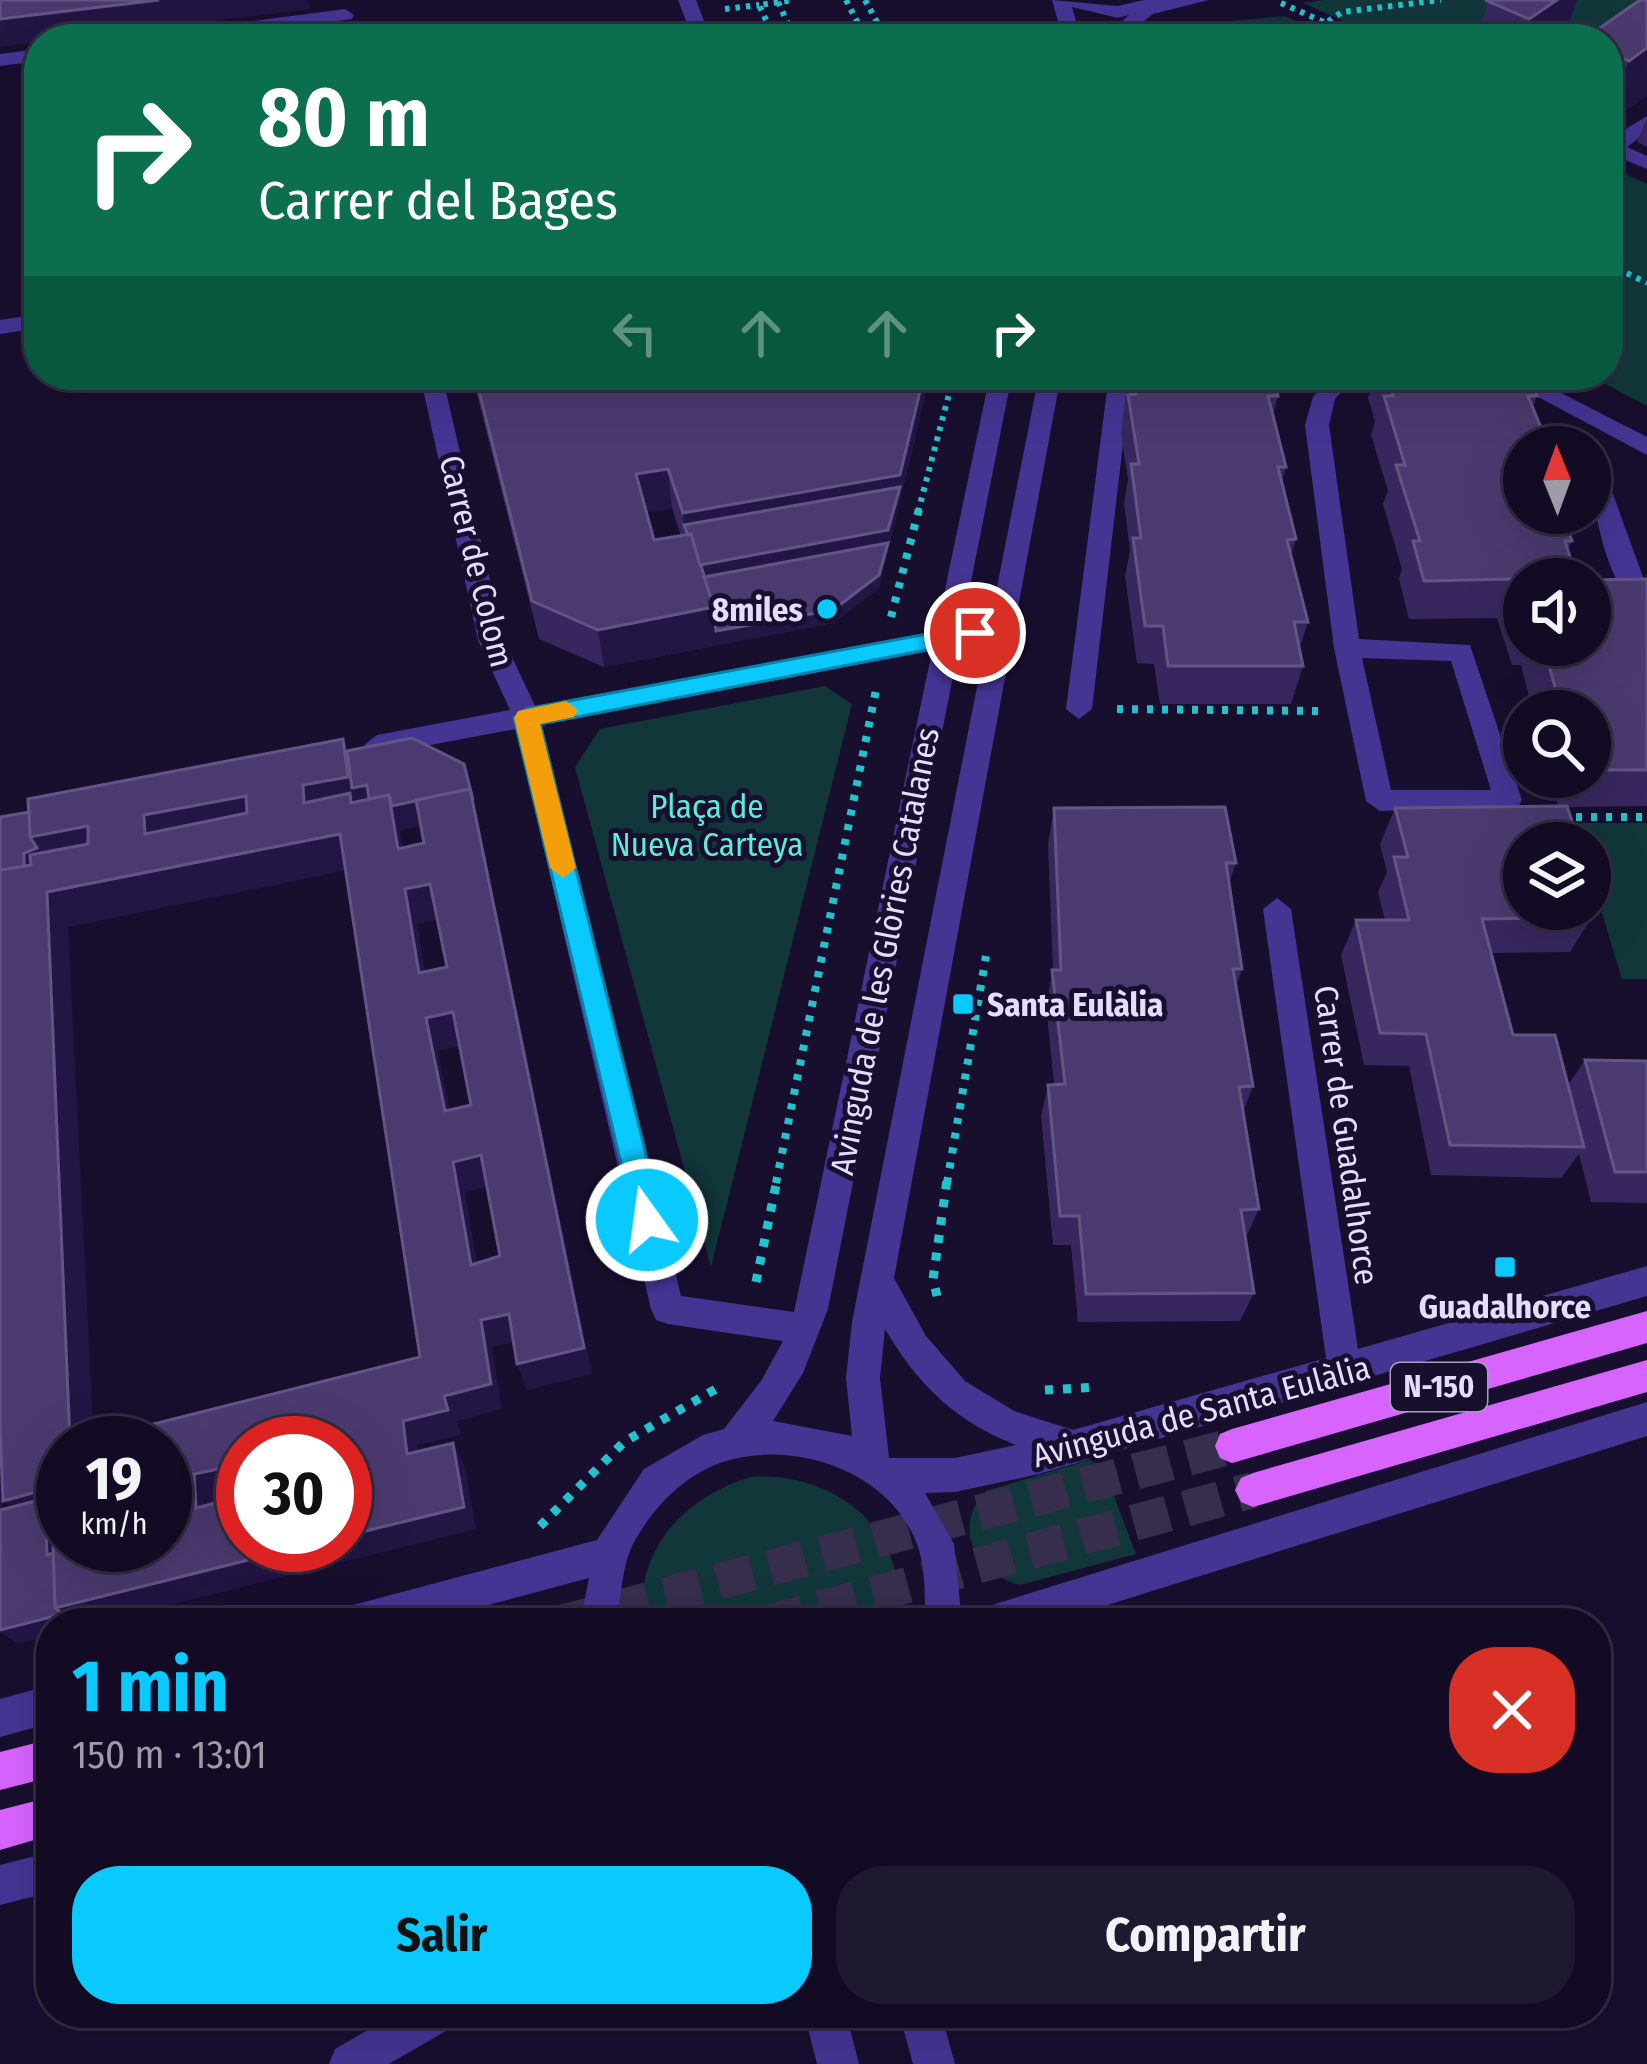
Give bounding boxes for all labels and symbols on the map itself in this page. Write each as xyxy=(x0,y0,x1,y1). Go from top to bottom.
north arrow xyxy=(1503,426,1611,534)
street label: Carrer de Colom xyxy=(430,451,522,671)
pin xyxy=(924,582,1026,684)
place label: 8miles xyxy=(712,590,803,630)
marker: 8miles xyxy=(814,596,840,622)
street label: Avinguda de les Glòries Catalanes xyxy=(822,724,948,1178)
park label: Plaça de Nueva Carteya xyxy=(611,787,803,865)
street label: Carrer de Guadalhorce xyxy=(1305,983,1387,1287)
place label: Santa Eulàlia xyxy=(987,985,1164,1025)
marker: Santa Eulàlia xyxy=(950,991,976,1017)
position arrow xyxy=(584,1157,710,1283)
marker: Guadalhorce xyxy=(1492,1254,1518,1280)
place label: Guadalhorce xyxy=(1419,1287,1591,1327)
street label: Avinguda de Santa Eulàlia xyxy=(1028,1348,1374,1476)
road number: N-150 xyxy=(1391,1363,1487,1411)
speed limit sign: 30 xyxy=(216,1416,372,1572)

